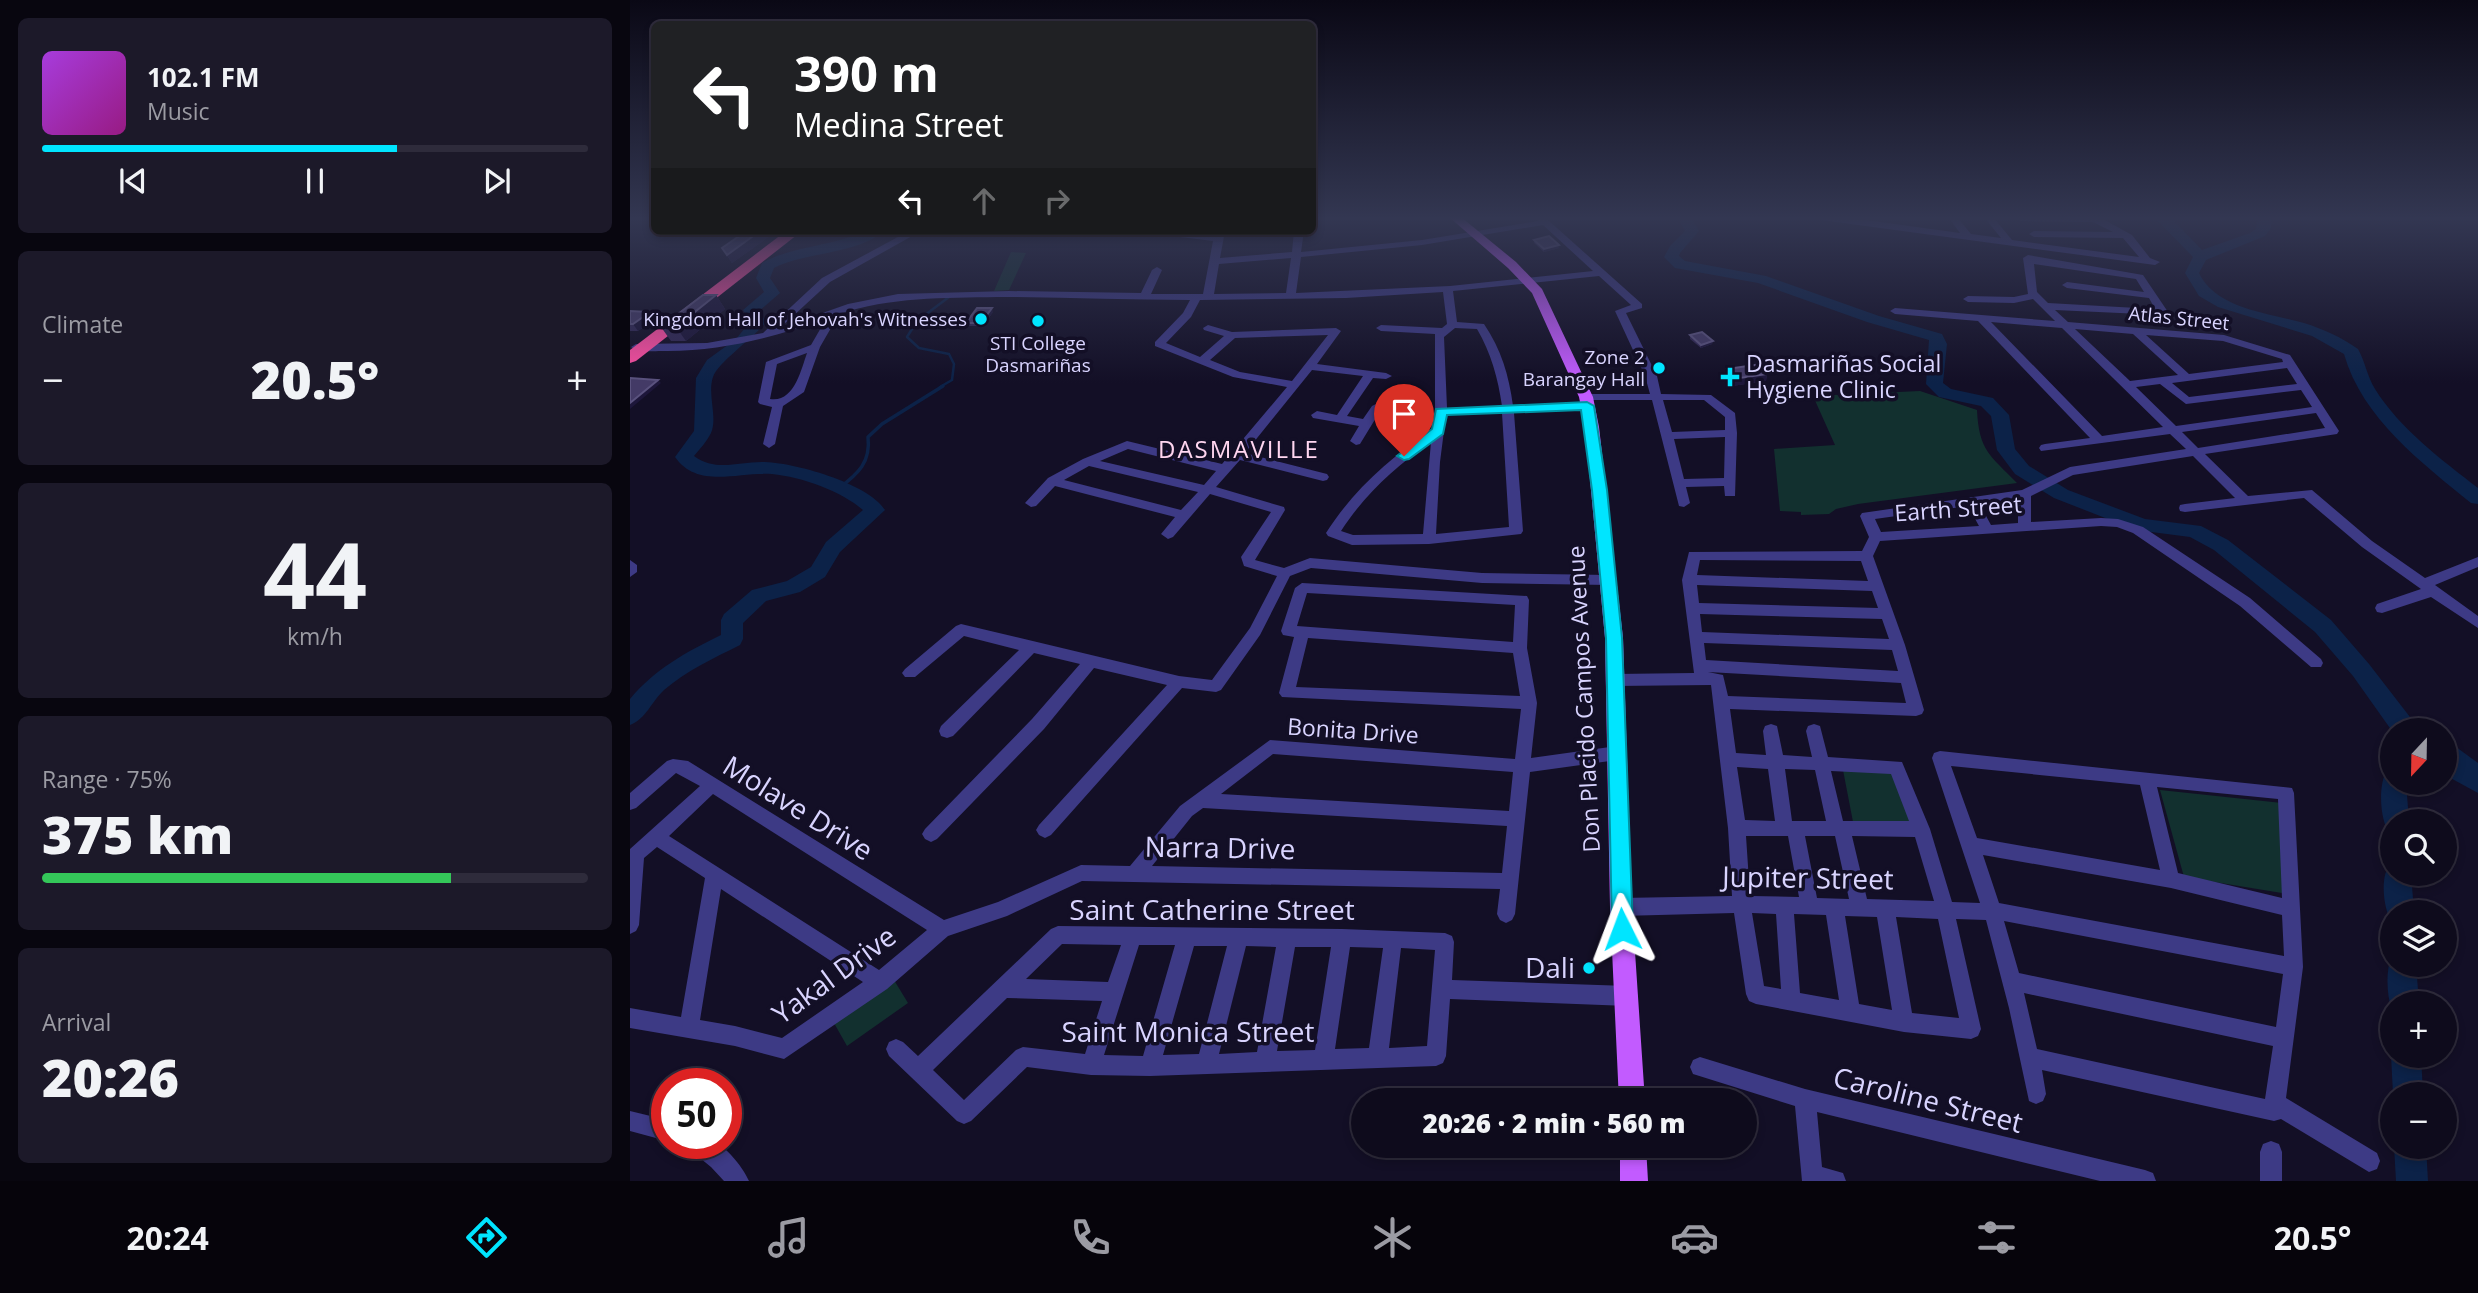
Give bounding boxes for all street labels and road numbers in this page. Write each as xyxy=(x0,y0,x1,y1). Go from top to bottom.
street label: Atlas Street xyxy=(2127,300,2231,336)
street label: Earth Street xyxy=(1893,488,2023,528)
street label: Don Placido Campos Avenue xyxy=(1559,545,1607,853)
street label: Bonita Drive xyxy=(1286,709,1420,751)
street label: Molave Drive xyxy=(716,746,881,868)
street label: Narra Drive xyxy=(1144,827,1296,867)
street label: Jupiter Street xyxy=(1719,856,1894,897)
street label: Saint Catherine Street xyxy=(1069,890,1355,928)
street label: Yakal Drive xyxy=(764,916,903,1032)
street label: Saint Monica Street xyxy=(1061,1012,1315,1050)
street label: Caroline Street xyxy=(1830,1057,2027,1141)

